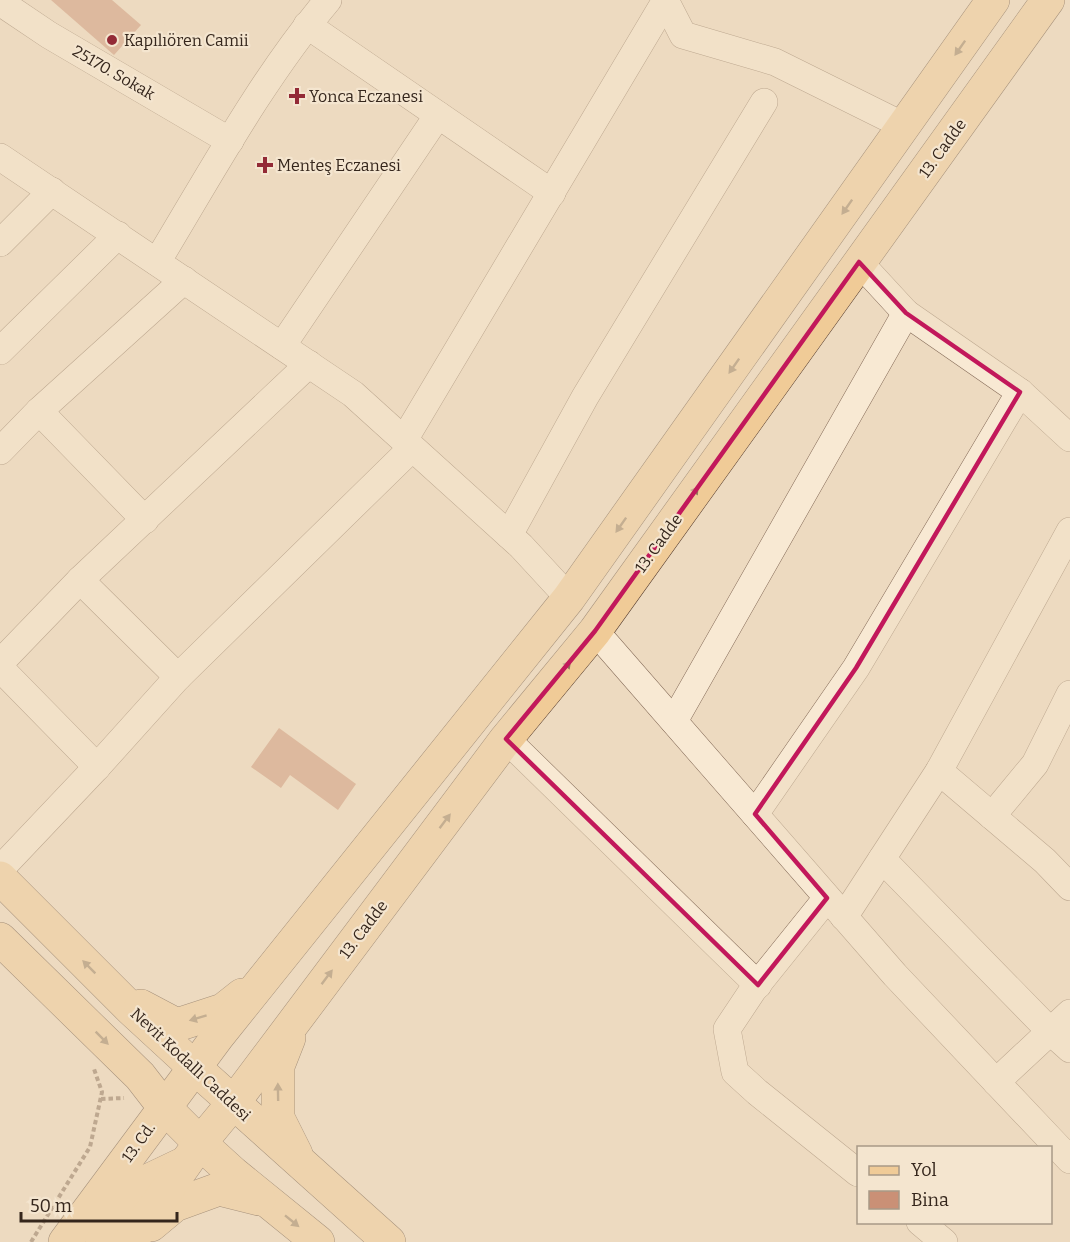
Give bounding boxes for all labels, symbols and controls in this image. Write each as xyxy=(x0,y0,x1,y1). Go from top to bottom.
place label: Kapılıören Camii xyxy=(124,31,249,50)
marker: Kapılıören Camii xyxy=(105,33,119,47)
one-way arrow xyxy=(954,40,966,55)
street label: 25170. Sokak xyxy=(69,41,158,104)
place label: Yonca Eczanesi xyxy=(309,87,423,106)
marker: Yonca Eczanesi xyxy=(290,89,304,103)
street label: 13. Cadde xyxy=(915,115,970,181)
place label: Menteş Eczanesi xyxy=(277,156,401,175)
marker: Menteş Eczanesi xyxy=(258,158,272,172)
one-way arrow xyxy=(841,198,853,214)
one-way arrow xyxy=(728,357,740,373)
one-way arrow xyxy=(687,486,698,502)
street label: 13. Cadde xyxy=(631,510,686,576)
one-way arrow xyxy=(615,516,627,532)
one-way arrow xyxy=(558,661,571,676)
one-way arrow xyxy=(438,813,451,829)
street label: 13. Cadde xyxy=(335,896,391,962)
one-way arrow xyxy=(83,960,97,974)
one-way arrow xyxy=(321,969,333,985)
street label: Nevit Kodallı Caddesi xyxy=(127,1004,255,1125)
one-way arrow xyxy=(189,1014,207,1023)
one-way arrow xyxy=(95,1031,109,1046)
one-way arrow xyxy=(273,1083,283,1102)
street label: 13. Cd. xyxy=(118,1119,159,1166)
legend xyxy=(857,1146,1052,1224)
text: Yol xyxy=(911,1159,937,1181)
scale bar xyxy=(21,1185,177,1223)
text: Bina xyxy=(911,1189,949,1211)
text: 50 m xyxy=(30,1195,72,1217)
one-way arrow xyxy=(284,1214,300,1227)

